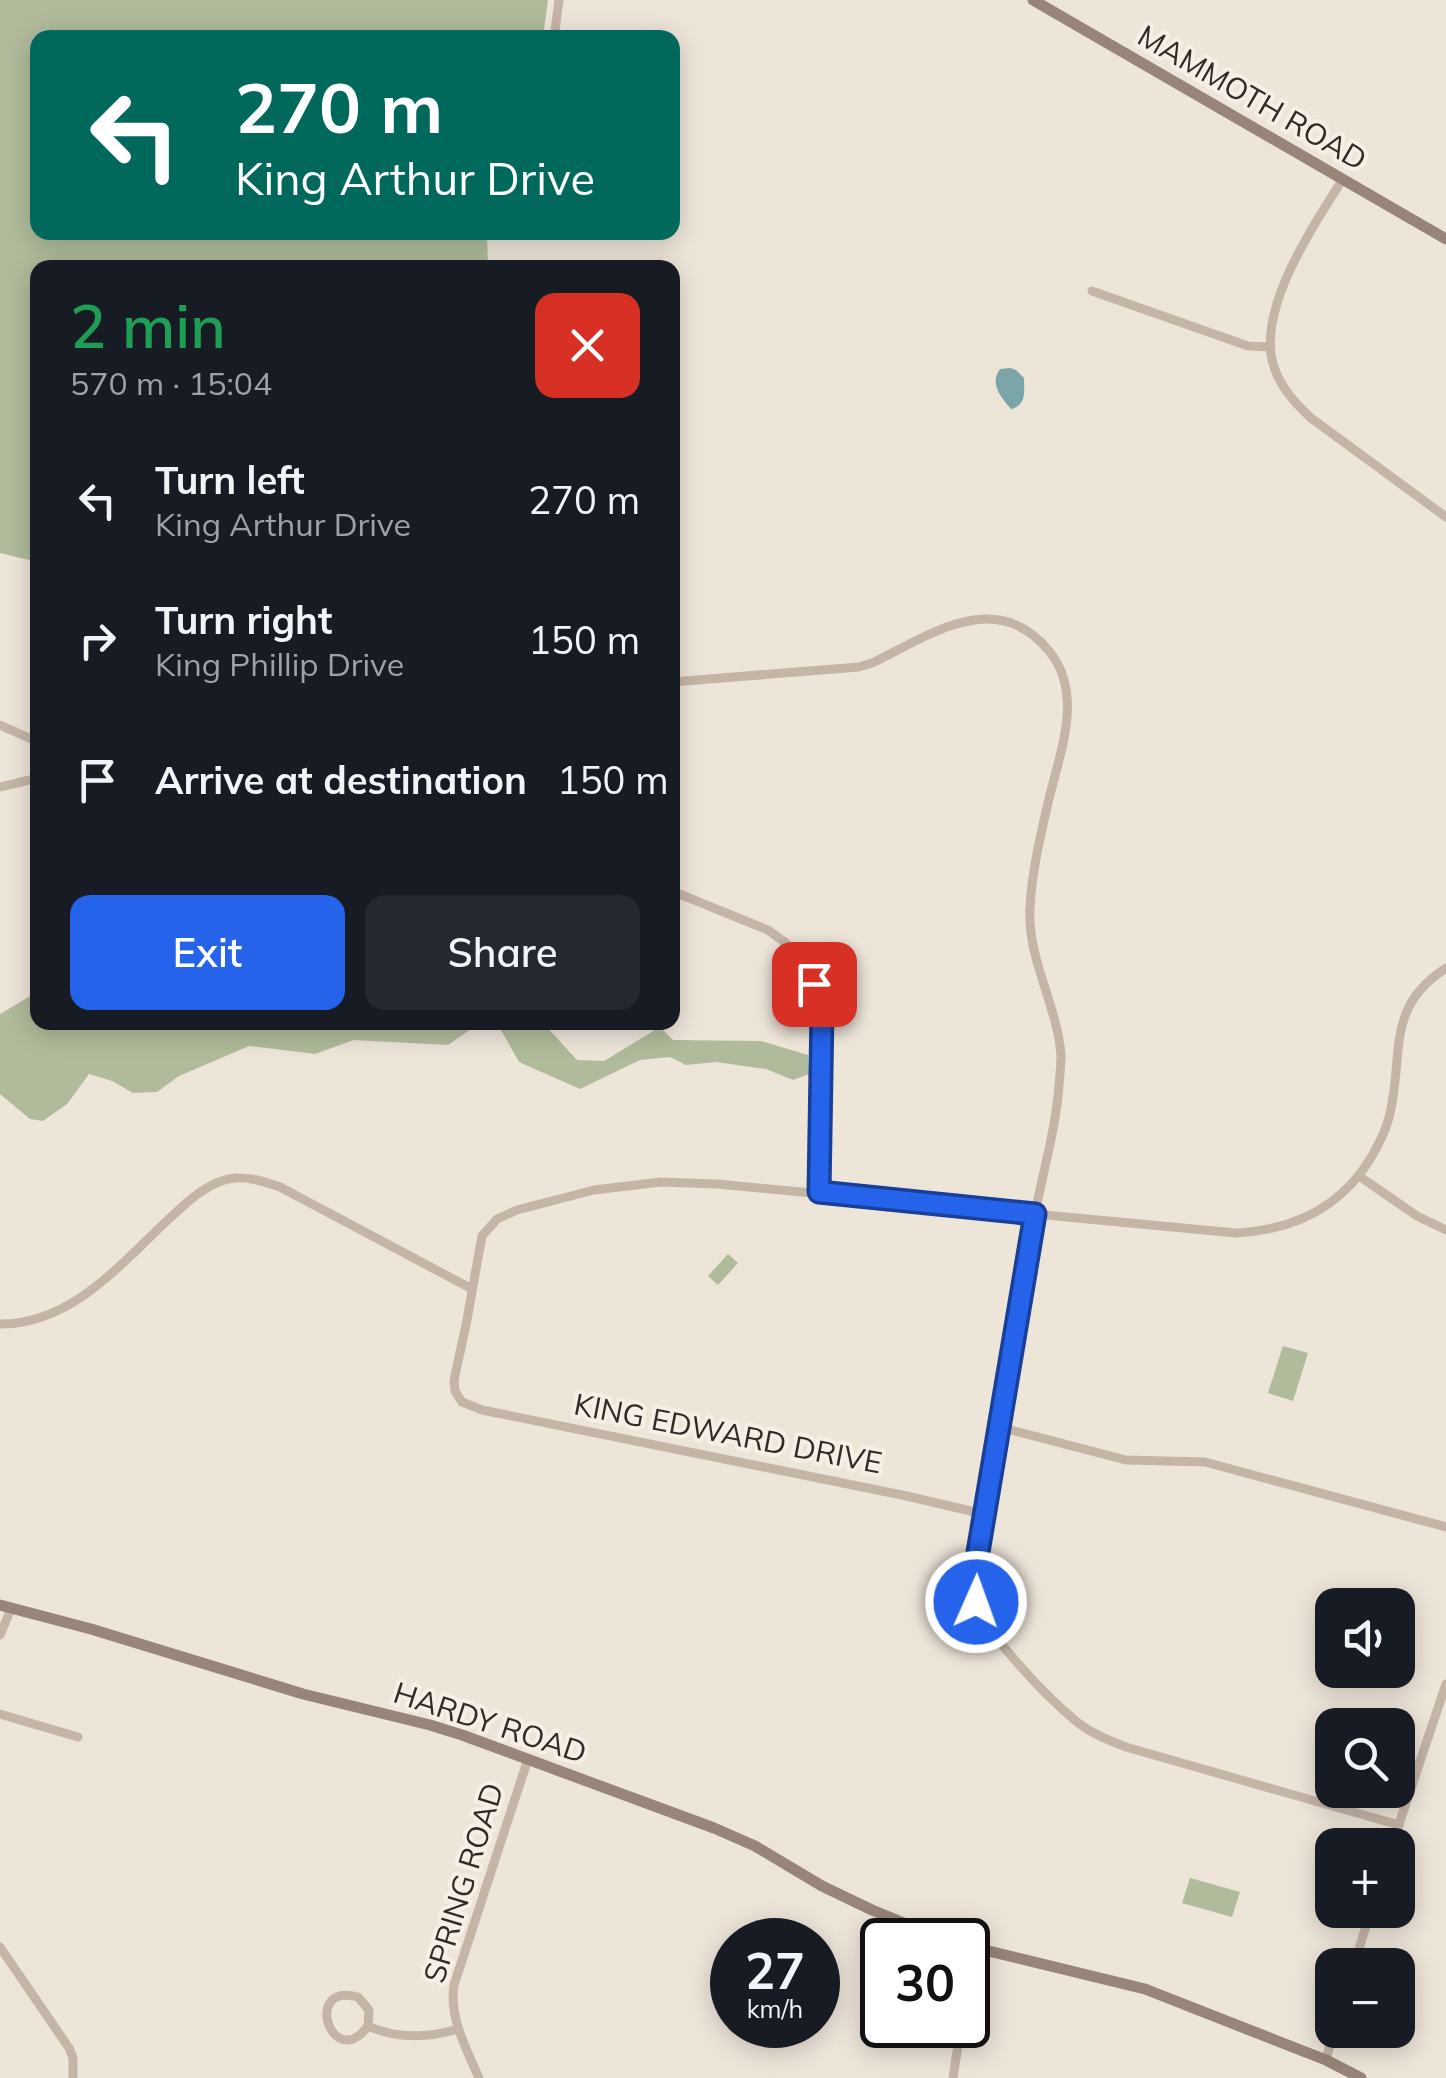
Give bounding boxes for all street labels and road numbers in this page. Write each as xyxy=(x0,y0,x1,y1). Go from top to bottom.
street label: MAMMOTH ROAD xyxy=(1131,16,1374,178)
street label: KING EDWARD DRIVE xyxy=(571,1385,885,1482)
street label: HARDY ROAD xyxy=(389,1673,592,1771)
street label: SPRING ROAD xyxy=(415,1778,511,1987)

